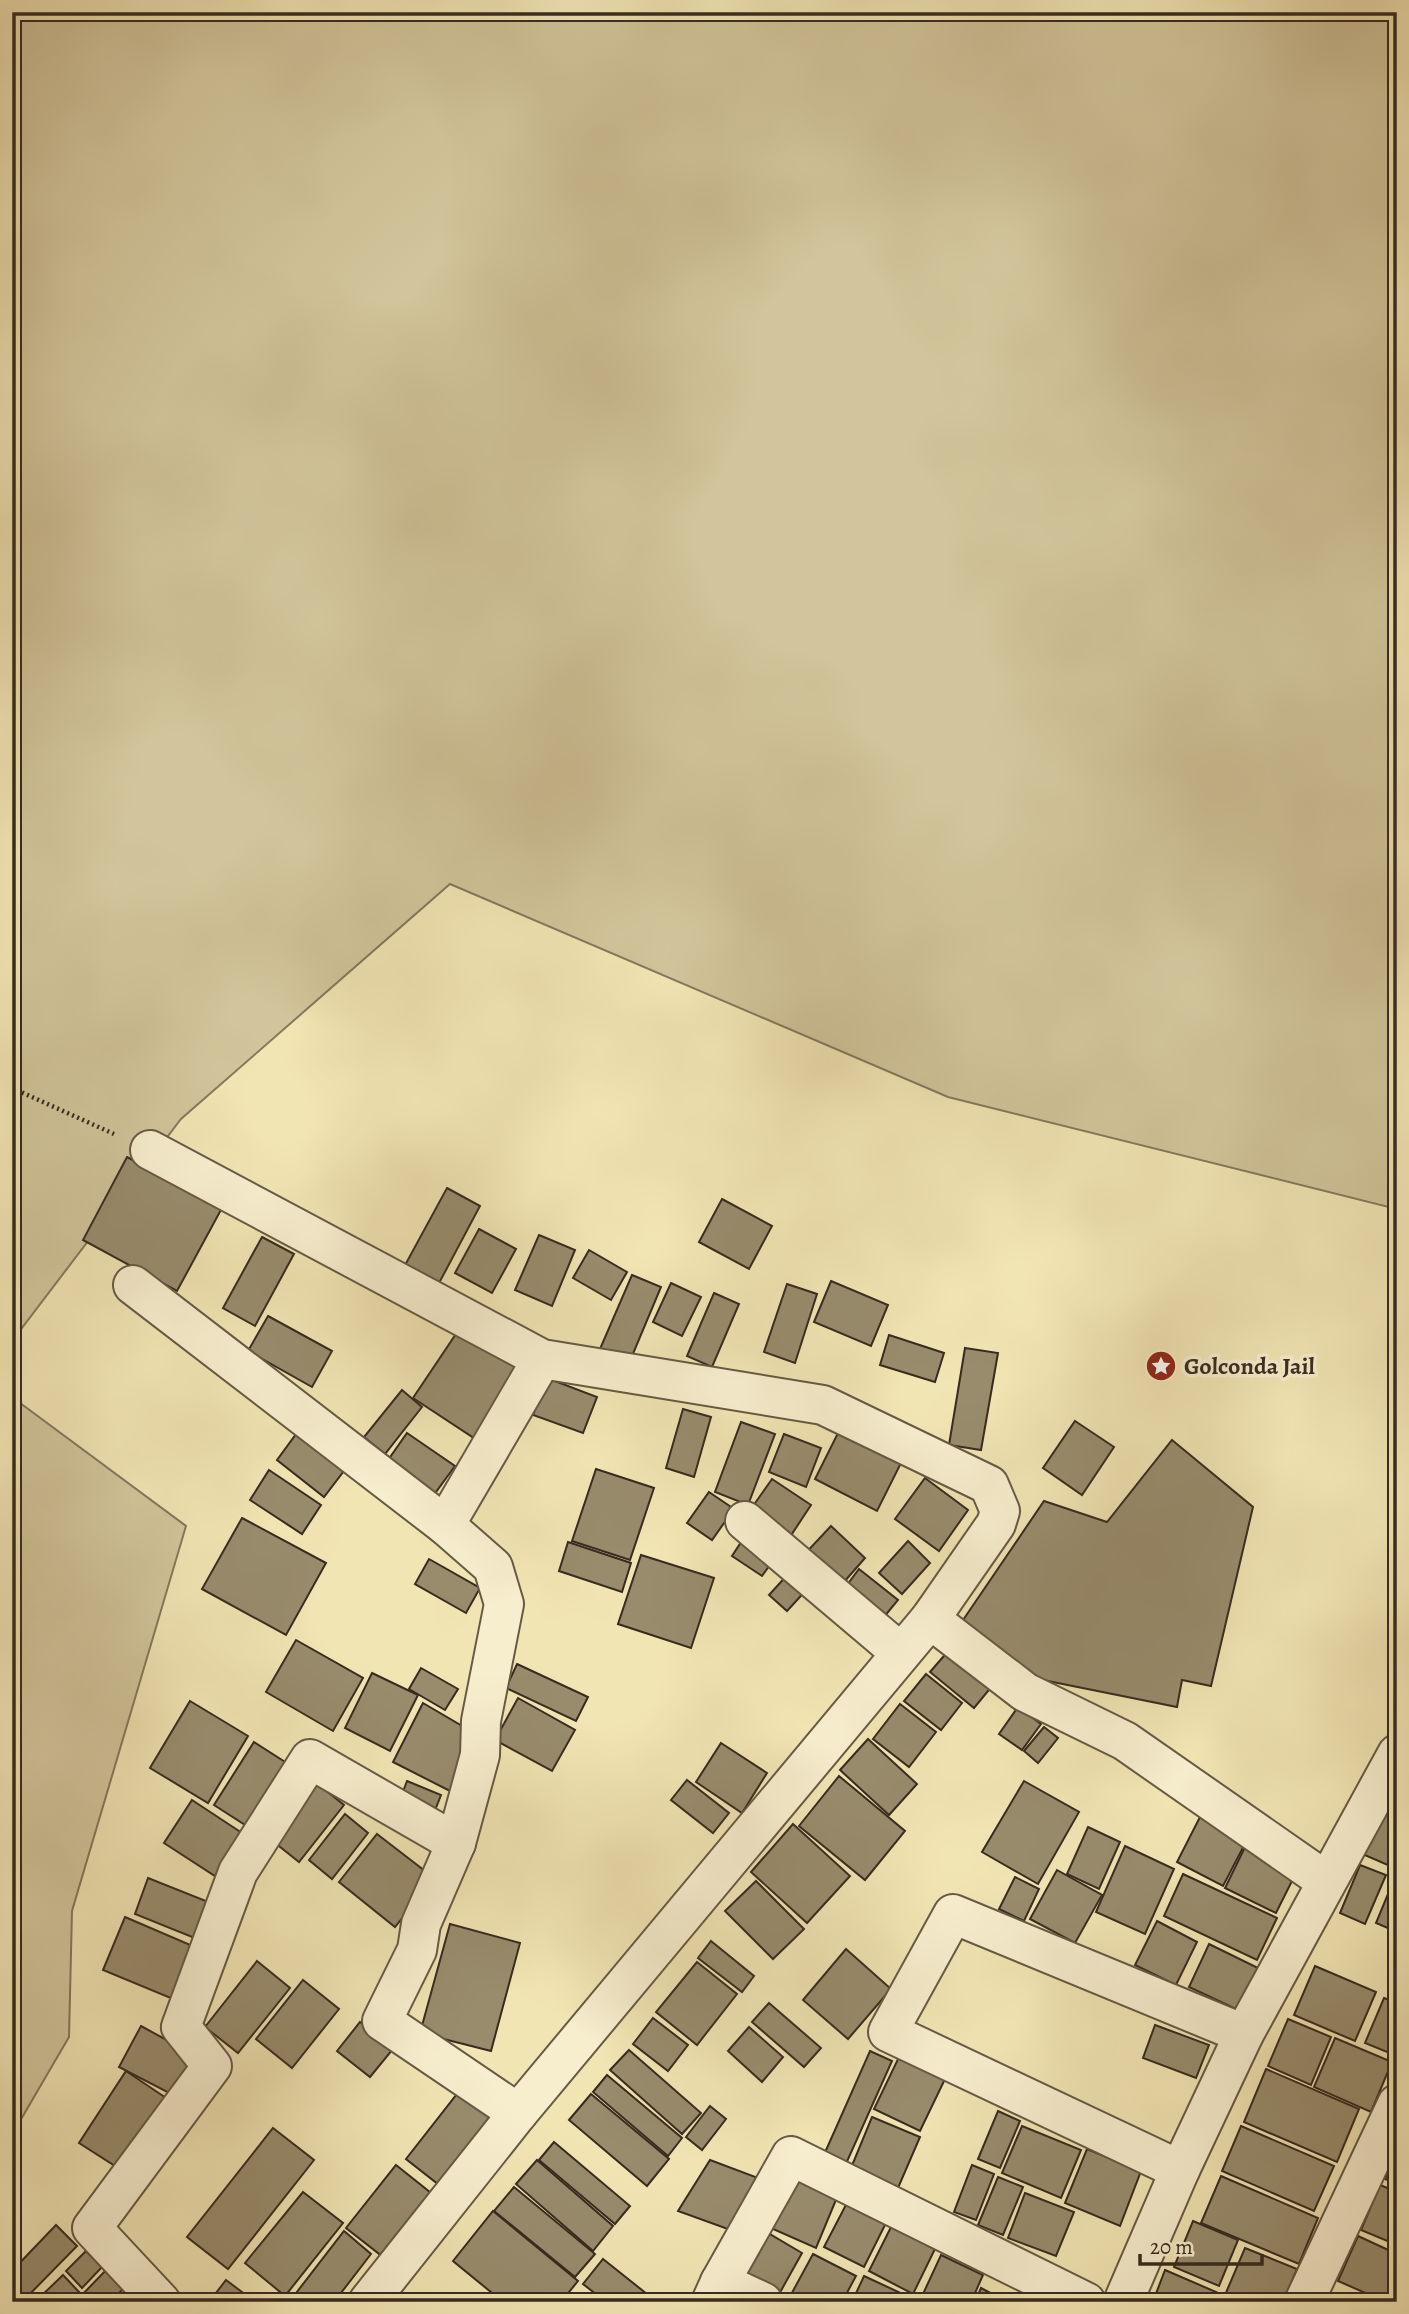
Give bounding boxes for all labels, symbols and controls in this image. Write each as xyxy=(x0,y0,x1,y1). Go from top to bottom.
place icon: Golconda Jail xyxy=(1144,1349,1178,1383)
place label: Golconda Jail xyxy=(1184,1350,1316,1382)
scale bar xyxy=(1140,2223,1262,2267)
text: 20 m xyxy=(1150,2233,1193,2261)

